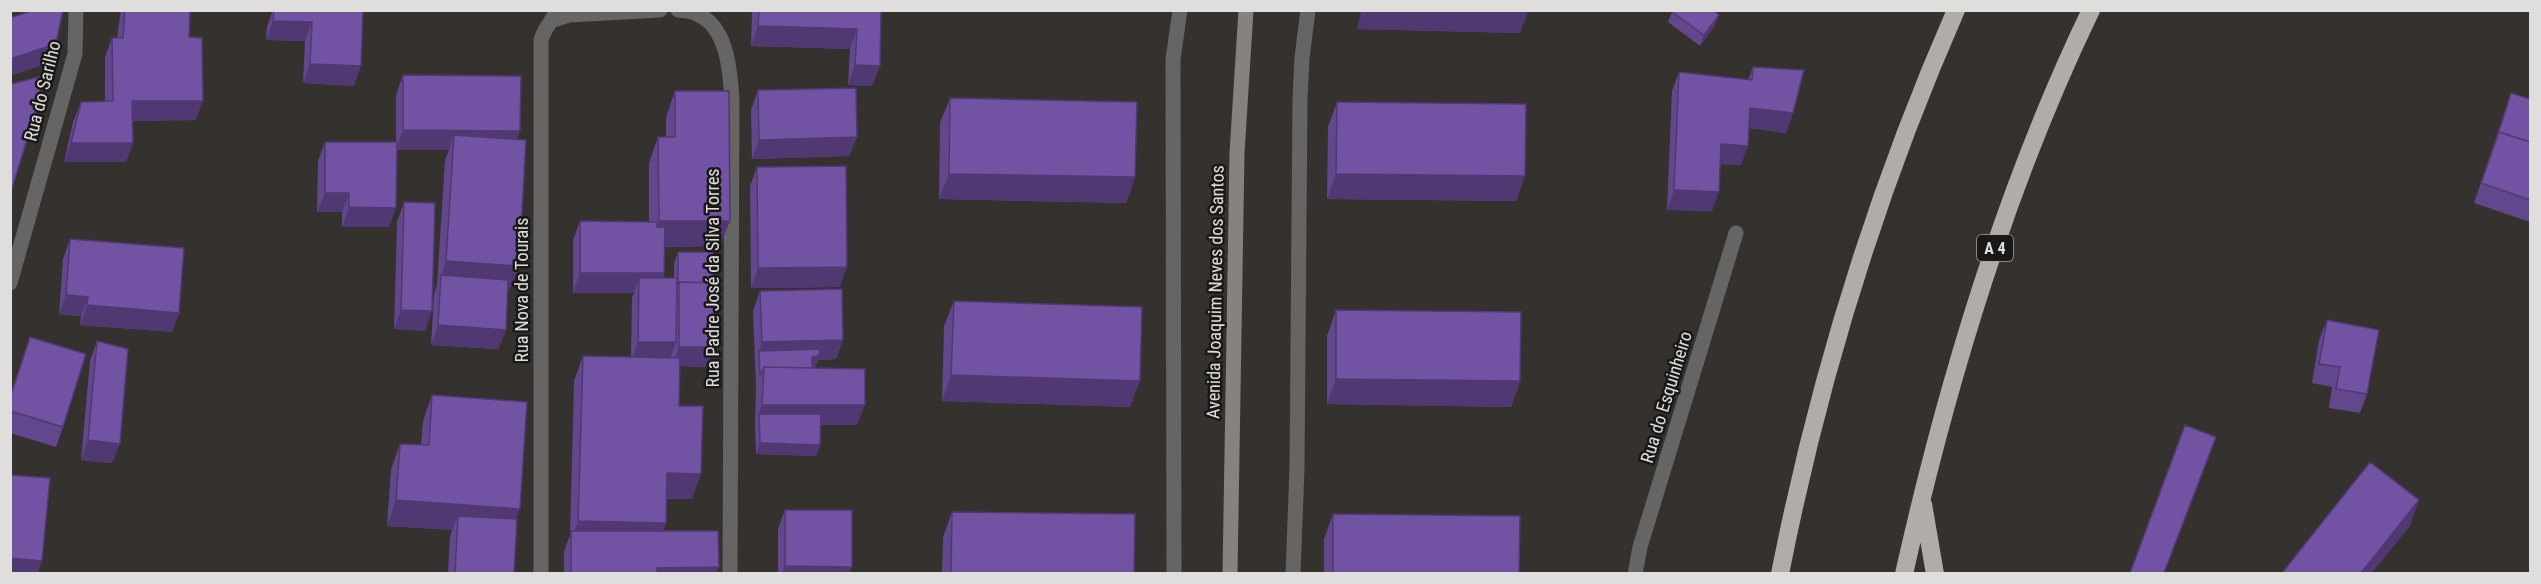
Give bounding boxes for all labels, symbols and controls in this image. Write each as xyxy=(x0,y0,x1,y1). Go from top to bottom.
street label: Rua do Sarilho xyxy=(19,39,65,143)
street label: Avenida Joaquim Neves dos Santos xyxy=(1202,165,1228,419)
street label: Rua Padre José da Silva Torres xyxy=(702,168,723,388)
street label: Rua Nova de Tourais xyxy=(511,218,532,362)
road number: A 4 xyxy=(1977,235,2013,261)
street label: Rua do Esquinheiro xyxy=(1636,329,1696,465)

